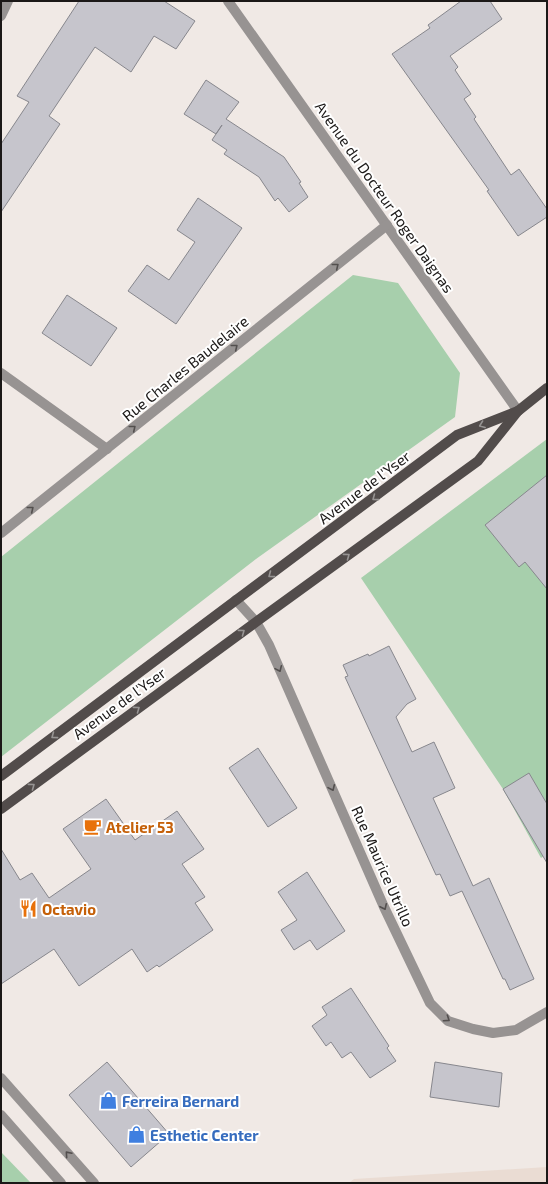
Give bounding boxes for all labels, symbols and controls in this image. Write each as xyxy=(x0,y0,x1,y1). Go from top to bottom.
street label: Avenue du Docteur Roger Daignas xyxy=(312,98,458,296)
one-way arrow xyxy=(332,263,339,270)
street label: Rue Charles Baudelaire xyxy=(118,312,252,424)
one-way arrow xyxy=(230,344,237,351)
one-way arrow xyxy=(478,421,485,429)
one-way arrow xyxy=(129,426,136,433)
street label: Avenue de l'Yser xyxy=(315,447,413,527)
one-way arrow xyxy=(372,493,379,500)
one-way arrow xyxy=(27,507,34,514)
one-way arrow xyxy=(343,553,350,561)
one-way arrow xyxy=(268,570,275,577)
one-way arrow xyxy=(237,630,244,637)
street label: Avenue de l'Yser xyxy=(69,663,169,743)
one-way arrow xyxy=(274,665,282,672)
one-way arrow xyxy=(133,706,140,714)
one-way arrow xyxy=(51,732,58,739)
one-way arrow xyxy=(28,784,35,791)
one-way arrow xyxy=(327,784,335,791)
street label: Rue Maurice Utrillo xyxy=(348,803,418,929)
cafe icon: Atelier 53 xyxy=(83,817,103,837)
place label: Atelier 53 xyxy=(106,818,174,836)
restaurant icon: Octavio xyxy=(19,899,39,919)
place label: Octavio xyxy=(42,900,96,918)
one-way arrow xyxy=(379,903,387,910)
one-way arrow xyxy=(443,1014,450,1021)
shop icon: Ferreira Bernard xyxy=(99,1091,119,1111)
place label: Ferreira Bernard xyxy=(122,1092,239,1110)
shop icon: Esthetic Center xyxy=(127,1125,147,1145)
place label: Esthetic Center xyxy=(150,1126,259,1144)
one-way arrow xyxy=(66,1151,73,1158)

